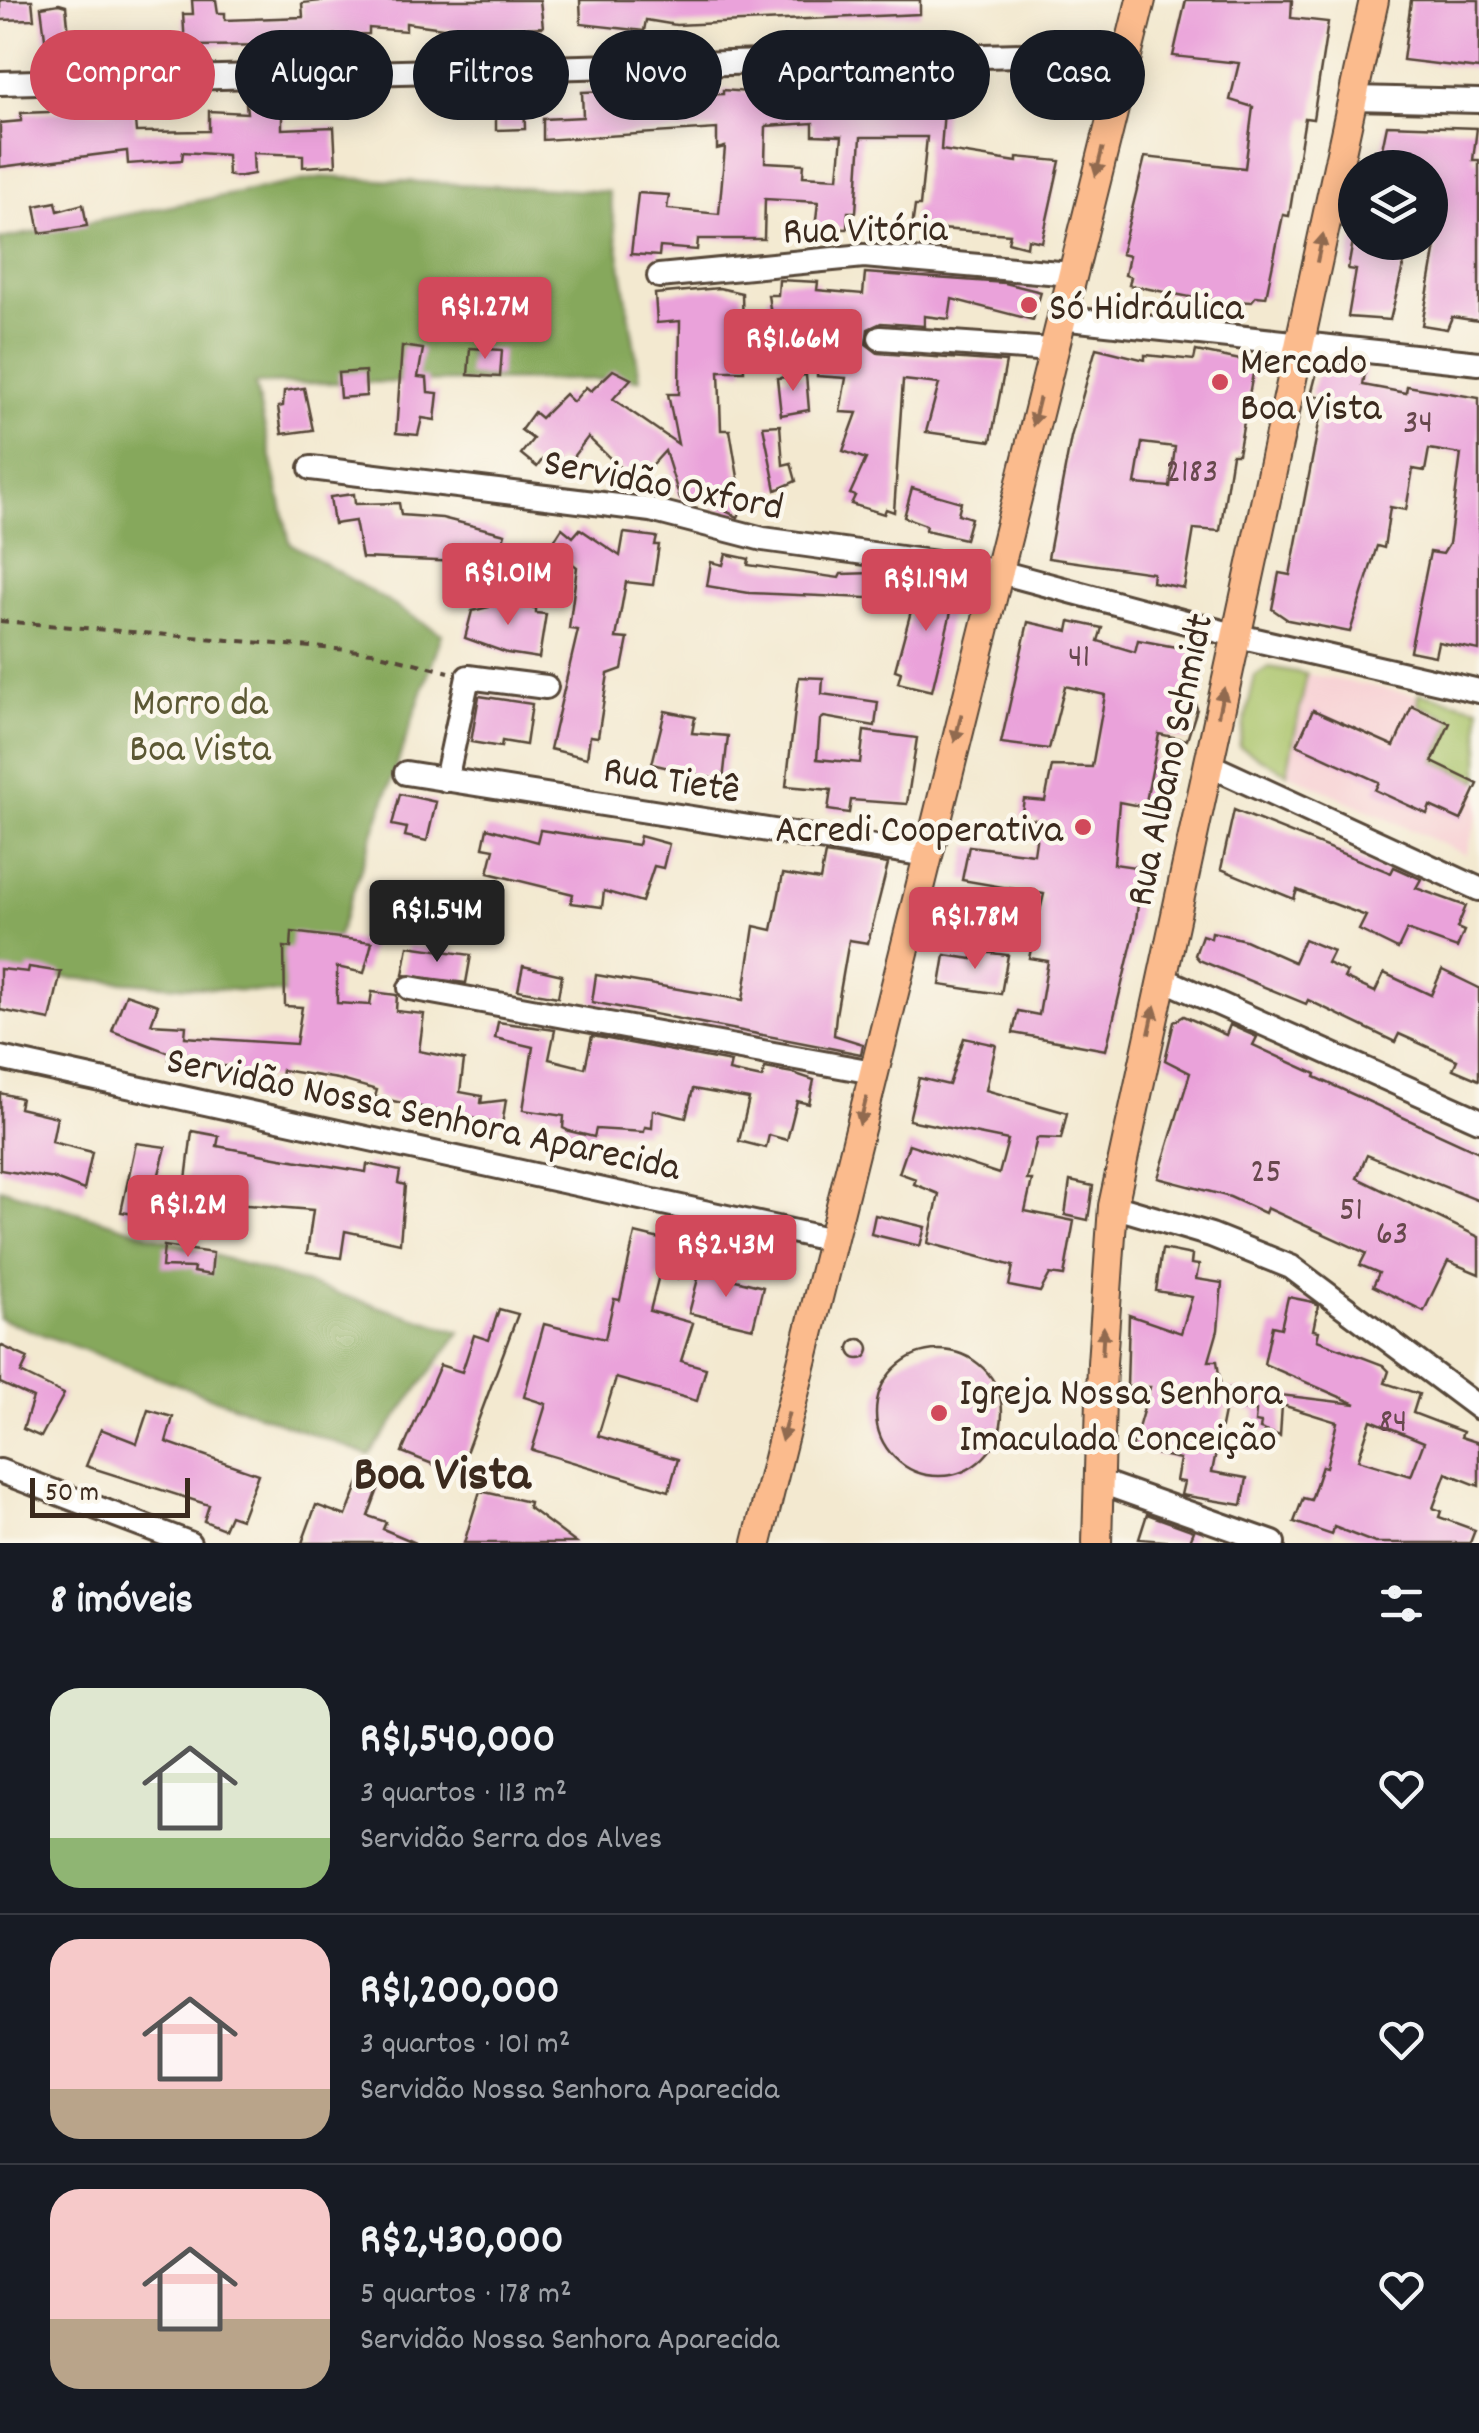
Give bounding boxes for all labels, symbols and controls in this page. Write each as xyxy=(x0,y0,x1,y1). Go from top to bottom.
chip: Comprar xyxy=(30,30,215,120)
chip: Alugar xyxy=(235,30,393,120)
chip: Filtros xyxy=(413,30,569,120)
chip: Novo xyxy=(589,30,722,120)
chip: Apartamento xyxy=(742,30,990,120)
chip: Casa xyxy=(1010,30,1145,120)
one-way arrow xyxy=(1091,147,1107,178)
map controls xyxy=(1338,150,1448,260)
button: layers xyxy=(1338,150,1448,260)
street label: Rua Vitória xyxy=(782,204,949,263)
one-way arrow xyxy=(1313,232,1328,263)
pin: R$1.27M xyxy=(393,277,577,362)
place label: Só Hidráulica xyxy=(1049,283,1245,340)
text: R$1.27M xyxy=(440,286,530,332)
marker: Só Hidráulica xyxy=(1018,294,1040,316)
pin: R$1.66M xyxy=(701,309,885,394)
text: R$1.66M xyxy=(746,318,840,364)
place label: Mercado Boa Vista xyxy=(1240,337,1383,440)
marker: Mercado Boa Vista xyxy=(1209,371,1231,393)
one-way arrow xyxy=(1028,397,1043,428)
house number: 34 xyxy=(1403,400,1433,450)
street label: Servidão Oxford xyxy=(538,437,787,540)
house number: 2183 xyxy=(1166,449,1218,499)
pin: R$1.01M xyxy=(416,543,600,628)
pin: R$1.19M xyxy=(834,549,1018,634)
text: R$1.01M xyxy=(464,552,552,598)
text: R$1.19M xyxy=(884,558,968,604)
street label: Rua Albano Schmidt xyxy=(1115,609,1232,912)
house number: 41 xyxy=(1068,634,1090,684)
park label: Morro da Boa Vista xyxy=(129,678,272,781)
one-way arrow xyxy=(1214,687,1229,718)
one-way arrow xyxy=(950,713,965,744)
street label: Rua Tietê xyxy=(599,745,743,822)
place label: Acredi Cooperativa xyxy=(775,805,1064,862)
marker: Acredi Cooperativa xyxy=(1072,816,1094,838)
pin: R$1.54M xyxy=(345,880,529,965)
pin: R$1.78M xyxy=(883,887,1067,972)
text: R$1.54M xyxy=(392,889,482,935)
text: R$1.78M xyxy=(931,896,1019,942)
one-way arrow xyxy=(1144,1004,1160,1035)
street label: Servidão Nossa Senhora Aparecida xyxy=(160,1035,686,1200)
one-way arrow xyxy=(855,1096,871,1127)
house number: 25 xyxy=(1250,1149,1282,1199)
pin: R$1.2M xyxy=(107,1175,269,1260)
text: R$1.2M xyxy=(150,1184,226,1230)
house number: 51 xyxy=(1339,1187,1363,1237)
house number: 63 xyxy=(1376,1211,1408,1261)
pin: R$2.43M xyxy=(634,1215,818,1300)
text: R$2.43M xyxy=(677,1224,775,1270)
one-way arrow xyxy=(1095,1324,1111,1356)
place label: Igreja Nossa Senhora Imaculada Conceição xyxy=(959,1368,1284,1471)
house number: 84 xyxy=(1379,1399,1407,1449)
marker: Igreja Nossa Senhora Imaculada Conceição xyxy=(928,1402,950,1424)
one-way arrow xyxy=(777,1412,793,1443)
district label: Boa Vista xyxy=(354,1442,532,1514)
scale bar xyxy=(30,1473,190,1518)
text: 50 m xyxy=(45,1475,99,1515)
text: 8 imóveis xyxy=(50,1573,193,1633)
icon: filters xyxy=(1374,1576,1429,1631)
text: R$1,540,000 xyxy=(360,1712,555,1772)
icon: home xyxy=(130,1728,250,1848)
icon: heart xyxy=(1374,1761,1429,1816)
text: 3 quartos · 113 m² xyxy=(360,1772,567,1818)
text: Servidão Serra dos Alves xyxy=(360,1818,662,1864)
text: R$1,200,000 xyxy=(360,1963,560,2023)
icon: home xyxy=(130,1979,250,2099)
icon: heart xyxy=(1374,2012,1429,2067)
text: 3 quartos · 101 m² xyxy=(360,2023,570,2069)
text: Servidão Nossa Senhora Aparecida xyxy=(360,2069,779,2115)
text: R$2,430,000 xyxy=(360,2213,564,2273)
icon: home xyxy=(130,2229,250,2349)
icon: heart xyxy=(1374,2262,1429,2317)
text: 5 quartos · 178 m² xyxy=(360,2273,572,2319)
text: Servidão Nossa Senhora Aparecida xyxy=(360,2319,779,2365)

